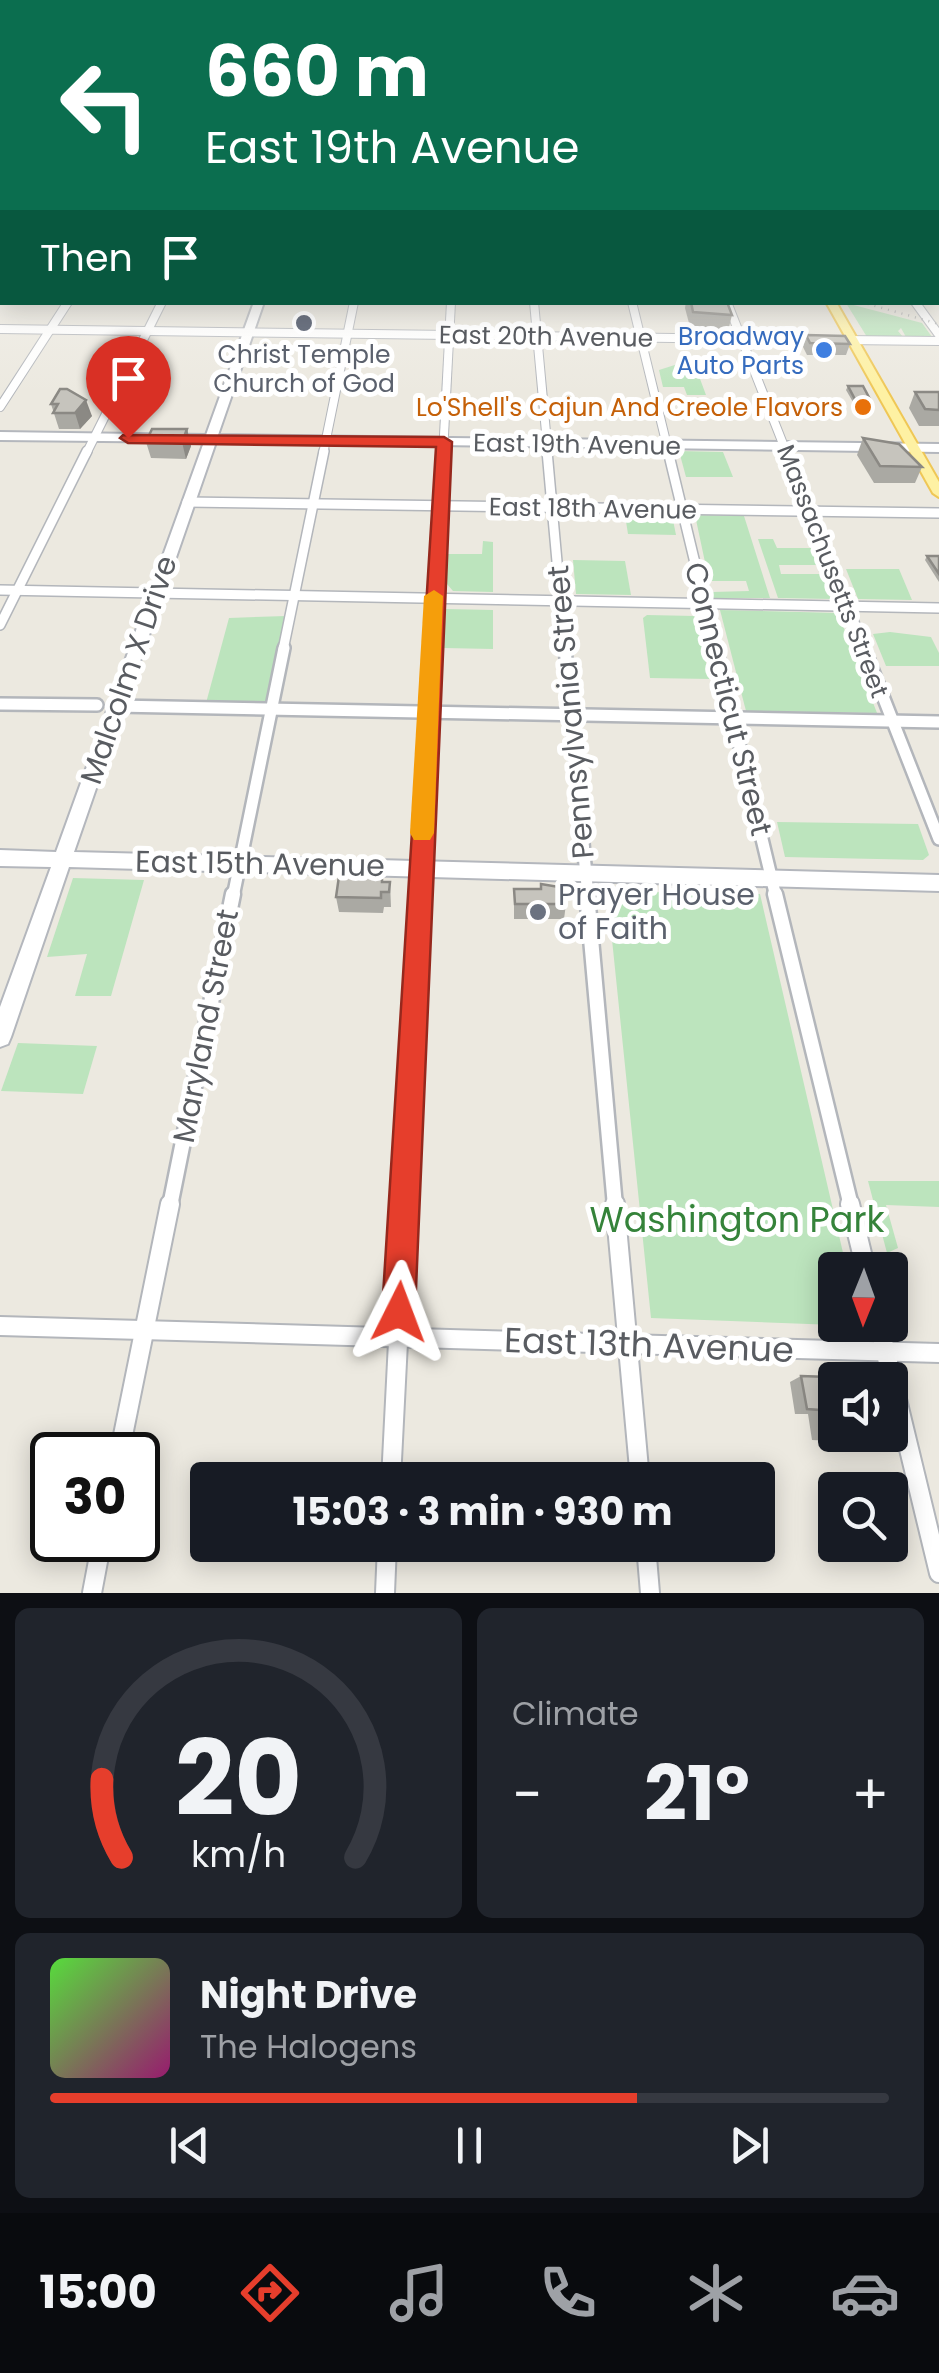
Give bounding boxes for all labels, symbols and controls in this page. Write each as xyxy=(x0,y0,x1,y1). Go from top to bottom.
text: 660 m xyxy=(205,22,429,121)
icon: left xyxy=(40,40,170,170)
text: East 19th Avenue xyxy=(205,116,579,179)
icon: arrive xyxy=(153,230,208,285)
text: Then xyxy=(40,231,133,284)
marker: Christ Temple Church of God xyxy=(293,312,315,334)
street label: East 20th Avenue xyxy=(439,317,653,356)
place label: Broadway Auto Parts xyxy=(677,319,804,383)
pin xyxy=(86,336,171,439)
place label: Christ Temple Church of God xyxy=(213,337,395,401)
marker: Broadway Auto Parts xyxy=(813,339,835,361)
icon: arrive xyxy=(101,351,156,406)
place label: Lo'Shell's Cajun And Creole Flavors xyxy=(416,390,843,425)
marker: Lo'Shell's Cajun And Creole Flavors xyxy=(852,396,874,418)
street label: East 19th Avenue xyxy=(473,425,681,464)
street label: Massachusetts Street xyxy=(768,440,897,703)
street label: East 18th Avenue xyxy=(489,489,697,528)
street label: Malcolm X Drive xyxy=(69,550,188,790)
street label: Connecticut Street xyxy=(674,558,783,840)
street label: Pennsylvania Street xyxy=(536,564,605,860)
street label: East 15th Avenue xyxy=(135,840,385,887)
place label: Prayer House of Faith xyxy=(558,873,755,950)
marker: Prayer House of Faith xyxy=(527,901,549,923)
street label: Maryland Street xyxy=(162,905,249,1146)
park label: Washington Park xyxy=(589,1195,885,1244)
north arrow xyxy=(818,1252,908,1342)
map controls xyxy=(818,1252,908,1562)
position arrow xyxy=(347,1260,451,1364)
street label: East 13th Avenue xyxy=(503,1315,795,1374)
button: sound xyxy=(818,1362,908,1452)
speed limit sign: 30 xyxy=(30,1432,160,1562)
button: search xyxy=(818,1472,908,1562)
text: 15:03 · 3 min · 930 m xyxy=(292,1485,673,1538)
text: Climate xyxy=(512,1691,639,1736)
text: 20 xyxy=(175,1706,302,1851)
text: 21° xyxy=(644,1741,750,1846)
text: − xyxy=(512,1756,542,1833)
text: + xyxy=(851,1756,889,1833)
text: km/h xyxy=(191,1829,286,1880)
text: Night Drive xyxy=(200,1968,417,2021)
text: The Halogens xyxy=(200,2024,417,2069)
icon: previous xyxy=(162,2118,217,2173)
icon: pause xyxy=(442,2118,497,2173)
icon: next xyxy=(722,2118,777,2173)
icon: directions xyxy=(235,2258,305,2328)
icon: music xyxy=(384,2258,454,2328)
icon: phone xyxy=(533,2258,603,2328)
icon: climate xyxy=(681,2258,751,2328)
icon: car xyxy=(830,2258,900,2328)
text: 15:00 xyxy=(39,2261,157,2324)

